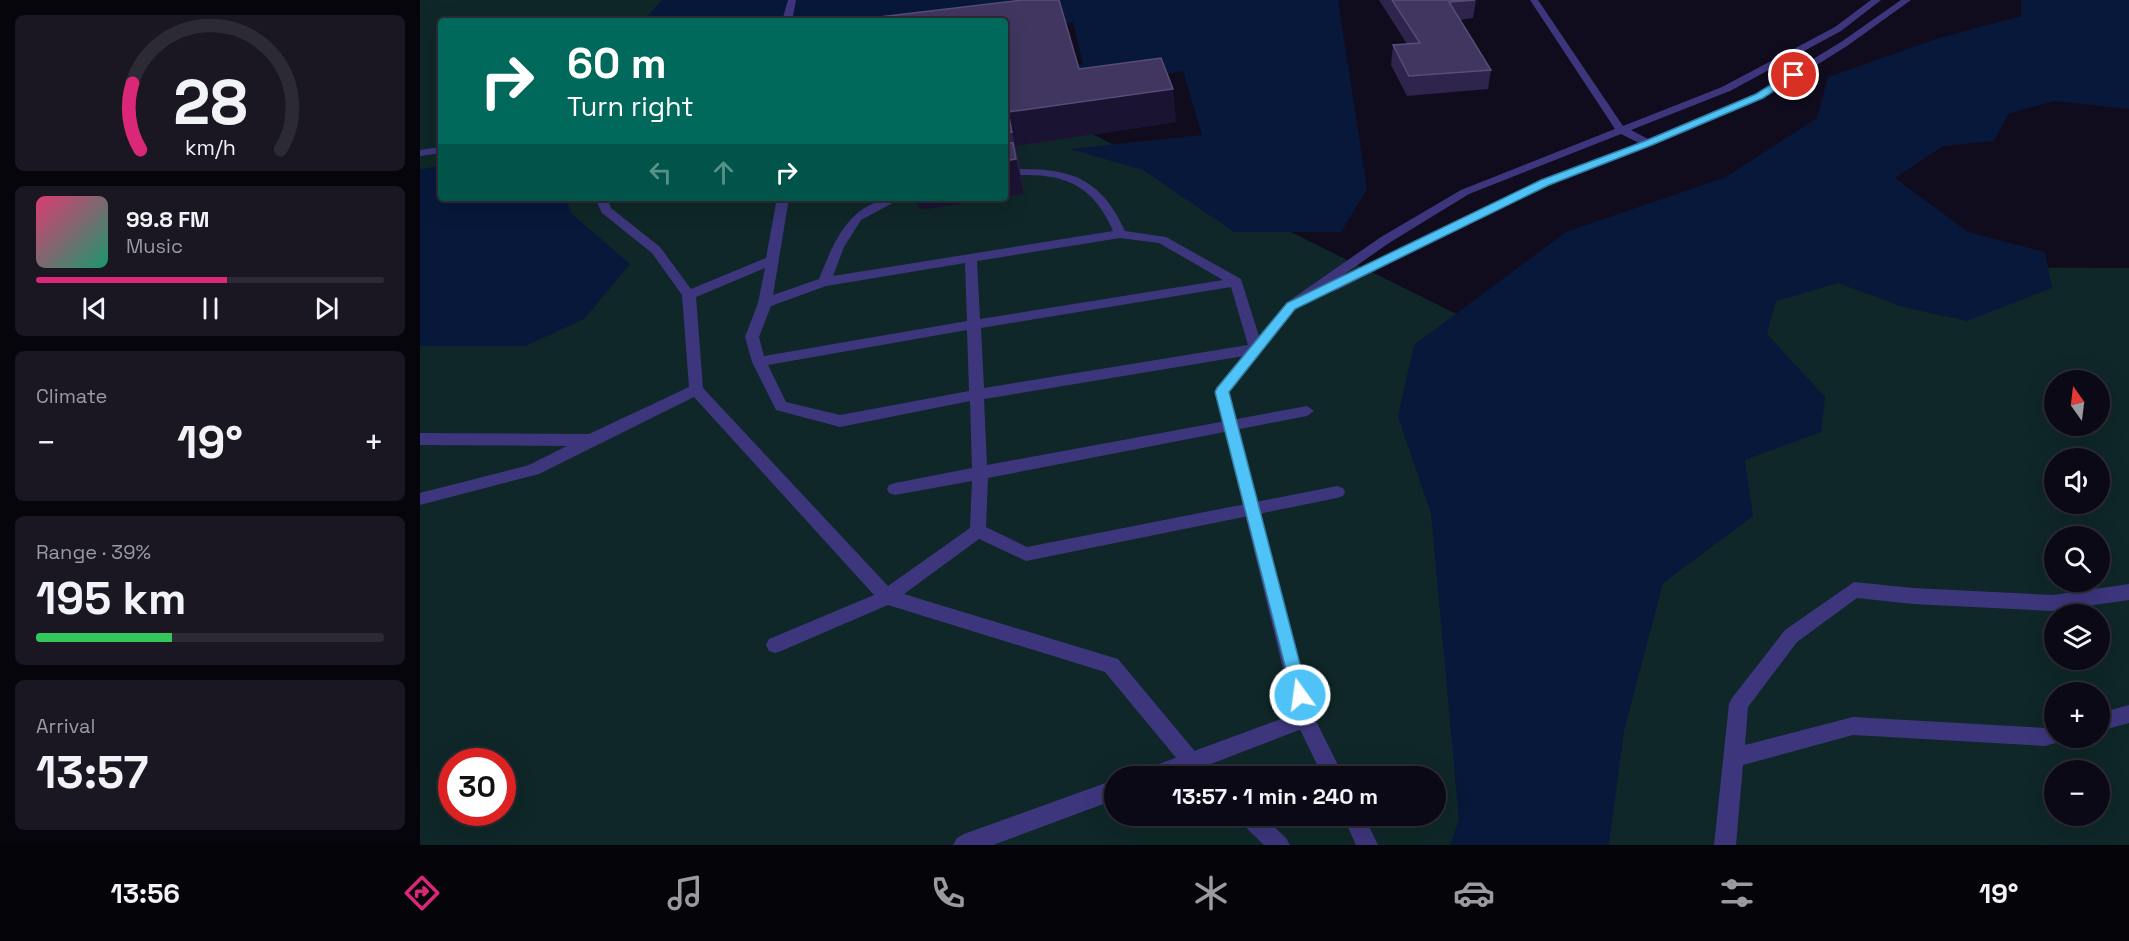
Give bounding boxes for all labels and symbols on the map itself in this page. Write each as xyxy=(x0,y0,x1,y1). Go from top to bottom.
pin xyxy=(1768,49,1819,100)
north arrow xyxy=(2044,370,2110,436)
position arrow xyxy=(1268,663,1332,727)
speed limit sign: 30 xyxy=(438,748,516,826)

